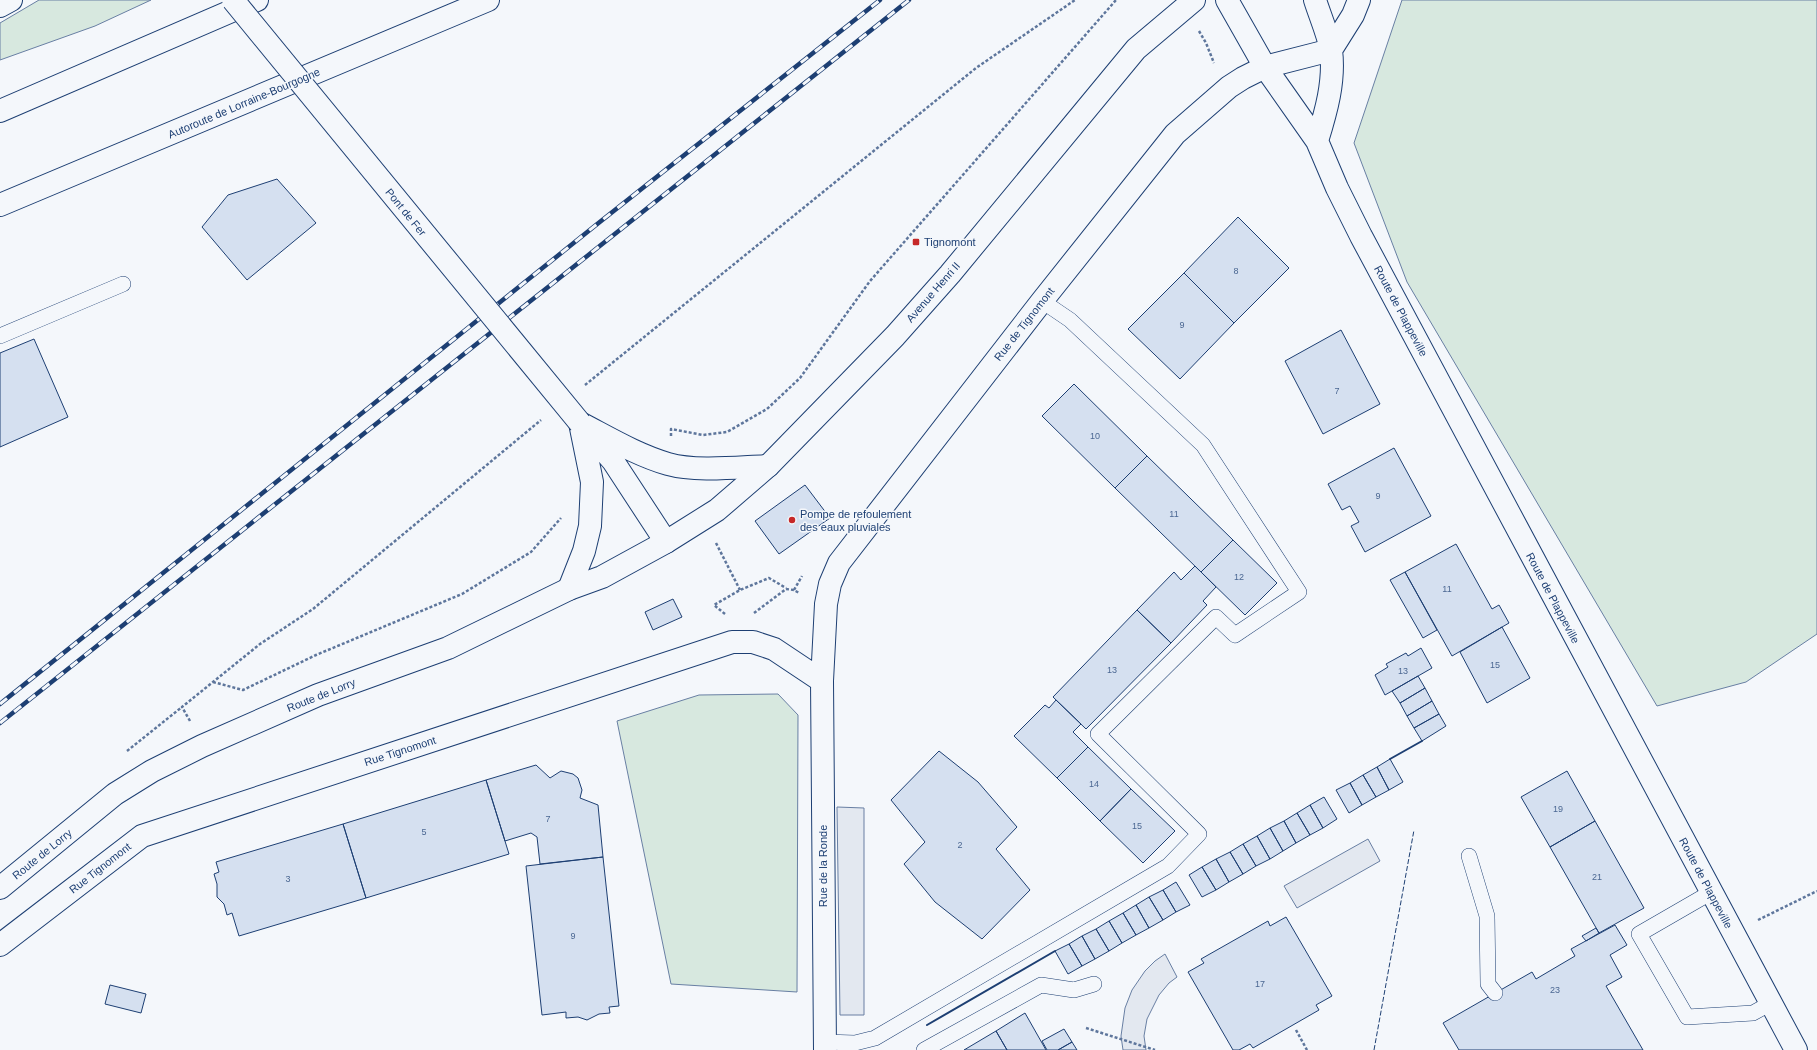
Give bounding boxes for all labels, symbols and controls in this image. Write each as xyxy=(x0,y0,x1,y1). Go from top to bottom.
street label: Autoroute de Lorraine-Bourgogne xyxy=(166,65,322,141)
street label: Pont de Fer xyxy=(383,186,429,238)
place label: Tignomont xyxy=(924,236,976,248)
marker: Tignomont xyxy=(911,237,921,247)
street label: Avenue Henri II xyxy=(904,260,962,324)
street label: Route de Plappeville xyxy=(1372,264,1430,358)
house number: 8 xyxy=(1233,266,1239,276)
street label: Rue de Tignomont xyxy=(992,285,1056,363)
house number: 9 xyxy=(1179,320,1185,330)
house number: 7 xyxy=(1334,386,1340,396)
house number: 10 xyxy=(1090,431,1100,441)
house number: 9 xyxy=(1375,491,1381,501)
place label: Pompe de refoulement des eaux pluviales xyxy=(800,508,911,533)
house number: 11 xyxy=(1169,509,1179,519)
marker: Pompe de refoulement des eaux pluviales xyxy=(787,515,797,525)
street label: Route de Plappeville xyxy=(1524,551,1582,645)
house number: 12 xyxy=(1234,572,1244,582)
house number: 11 xyxy=(1442,584,1452,594)
house number: 15 xyxy=(1490,660,1500,670)
house number: 13 xyxy=(1107,665,1117,675)
house number: 13 xyxy=(1398,666,1408,676)
street label: Route de Lorry xyxy=(285,676,357,714)
street label: Rue Tignomont xyxy=(363,734,437,768)
house number: 14 xyxy=(1089,779,1099,789)
house number: 19 xyxy=(1553,804,1563,814)
house number: 7 xyxy=(545,814,551,824)
house number: 15 xyxy=(1132,821,1142,831)
street label: Rue de la Ronde xyxy=(817,825,829,907)
street label: Route de Lorry xyxy=(10,826,74,882)
house number: 5 xyxy=(421,827,427,837)
street label: Route de Plappeville xyxy=(1677,836,1735,930)
street label: Rue Tignomont xyxy=(67,840,133,896)
house number: 2 xyxy=(957,840,963,850)
house number: 21 xyxy=(1592,872,1602,882)
house number: 3 xyxy=(285,874,291,884)
house number: 9 xyxy=(570,931,576,941)
house number: 17 xyxy=(1255,979,1265,989)
house number: 23 xyxy=(1550,985,1560,995)

